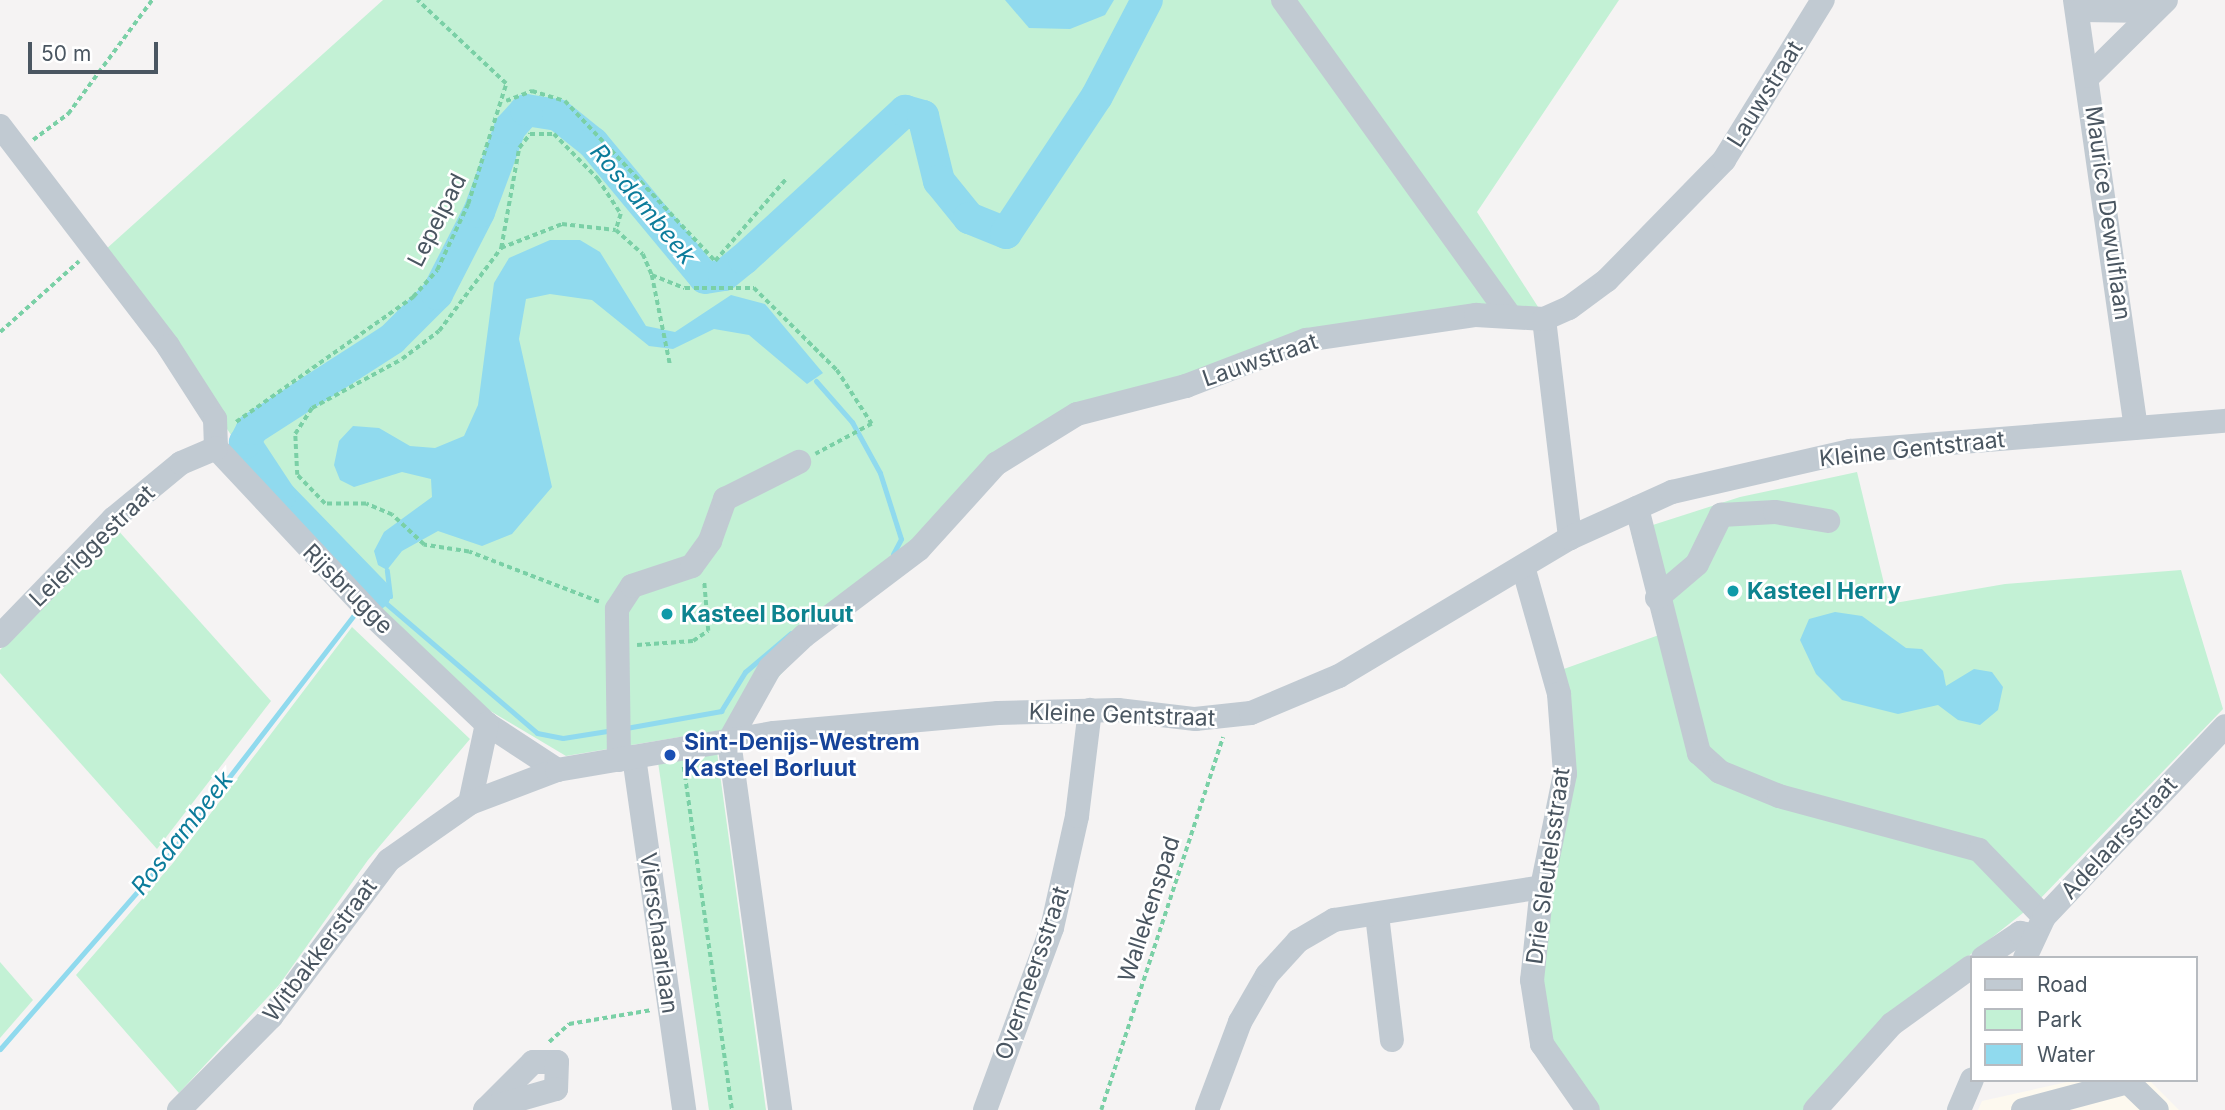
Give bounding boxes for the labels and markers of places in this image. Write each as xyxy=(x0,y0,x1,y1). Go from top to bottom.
place label: Kasteel Herry xyxy=(1747,577,1901,605)
marker: Kasteel Herry xyxy=(1725,583,1741,599)
place label: Kasteel Borluut xyxy=(681,600,853,628)
marker: Kasteel Borluut xyxy=(659,606,675,622)
place label: Sint-Denijs-Westrem Kasteel Borluut xyxy=(684,728,920,782)
marker: Sint-Denijs-Westrem Kasteel Borluut xyxy=(662,747,678,763)

